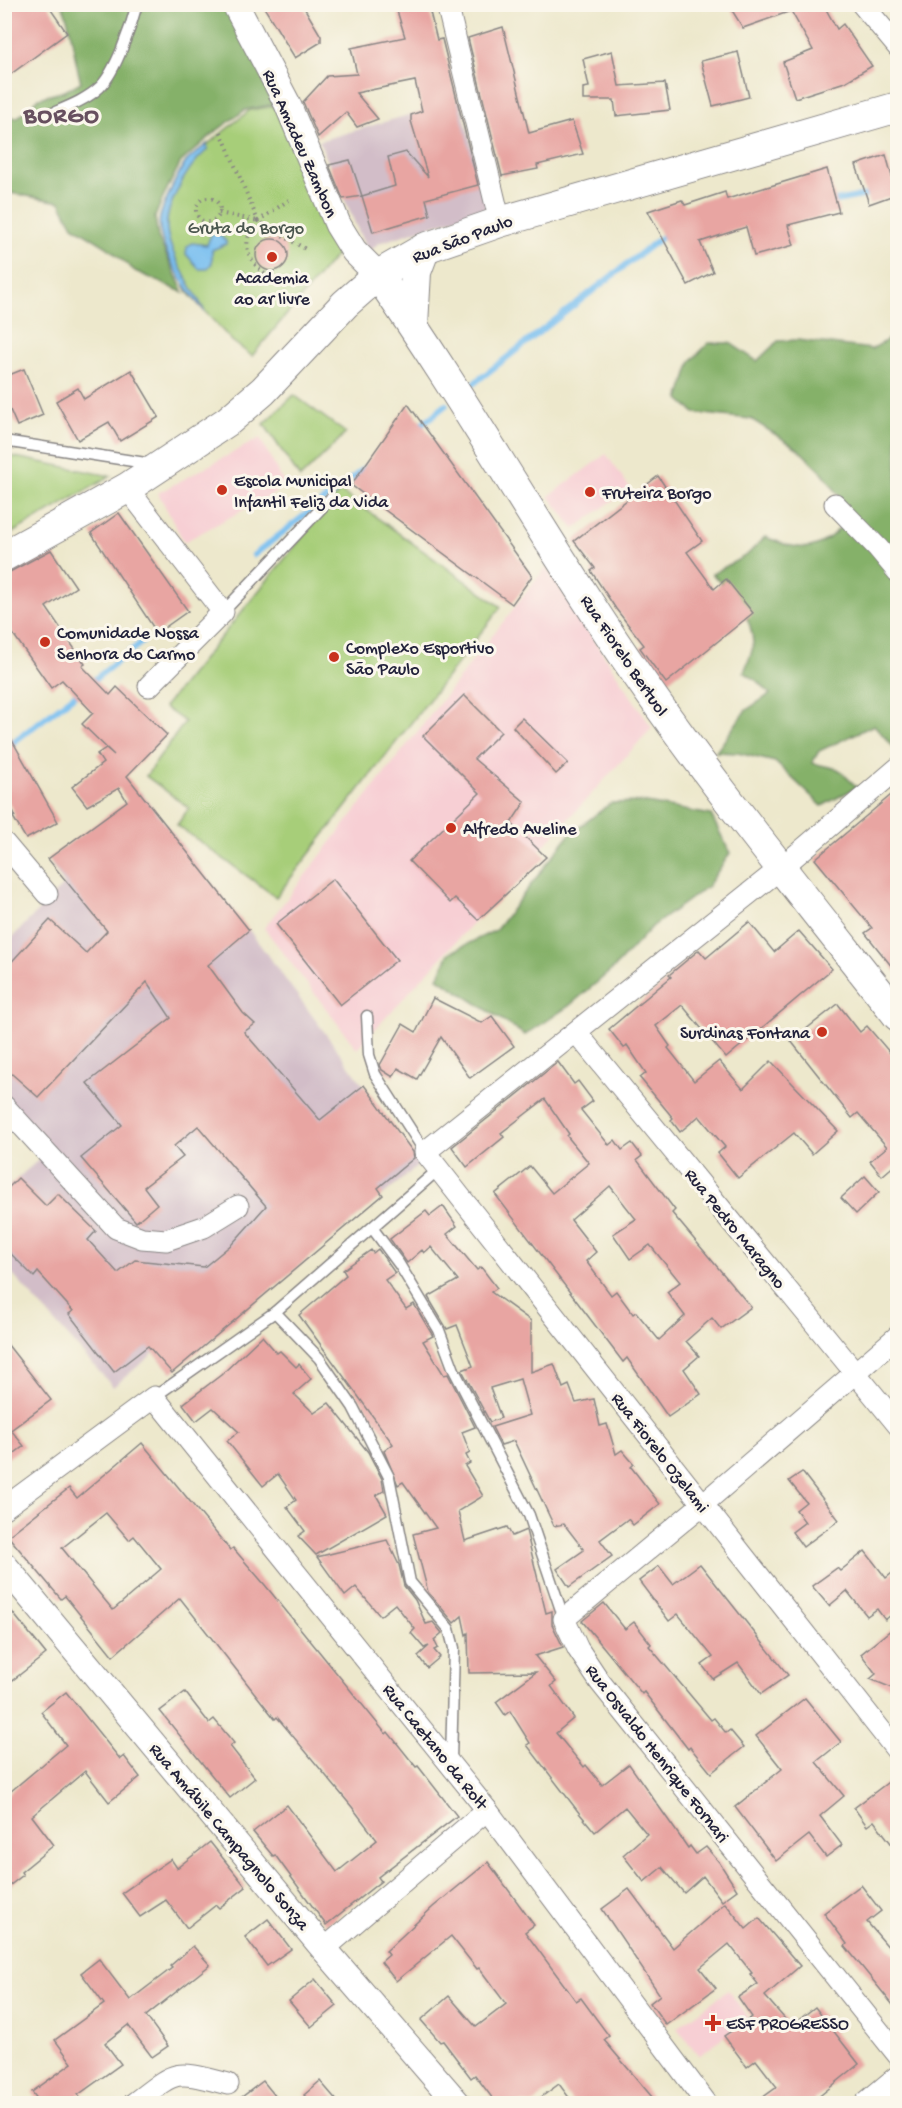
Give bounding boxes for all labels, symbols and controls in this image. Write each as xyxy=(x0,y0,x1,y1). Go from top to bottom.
street label: Rua Amadeu Zambon xyxy=(257,67,341,222)
district label: BORGO xyxy=(23,103,100,132)
street label: Rua São Paulo xyxy=(410,212,516,269)
park label: Gruta do Borgo xyxy=(188,219,304,240)
marker: Academia ao ar livre xyxy=(265,250,279,264)
place label: Academia ao ar livre xyxy=(234,269,311,311)
place label: Escola Municipal Infantil Feliz da Vida xyxy=(234,472,389,514)
marker: Escola Municipal Infantil Feliz da Vida xyxy=(215,483,229,497)
place label: Fruteira Borgo xyxy=(601,484,712,505)
marker: Fruteira Borgo xyxy=(583,485,597,499)
street label: Rua Fiorelo Bertuol xyxy=(575,592,671,721)
place label: Comunidade Nossa Senhora do Carmo xyxy=(57,624,200,666)
marker: Comunidade Nossa Senhora do Carmo xyxy=(38,635,52,649)
place label: Complexo Esportivo São Paulo xyxy=(346,639,494,681)
marker: Complexo Esportivo São Paulo xyxy=(327,650,341,664)
place label: Alfredo Aveline xyxy=(463,820,577,841)
marker: Alfredo Aveline xyxy=(444,821,458,835)
place label: Surdinas Fontana xyxy=(680,1024,811,1045)
marker: Surdinas Fontana xyxy=(815,1025,829,1039)
street label: Rua Pedro Maragno xyxy=(679,1165,789,1294)
street label: Rua Fiorelo Ozelami xyxy=(606,1389,712,1518)
street label: Rua Osvaldo Henrique Fornari xyxy=(580,1661,732,1848)
street label: Rua Caetano da Rolt xyxy=(377,1681,492,1816)
street label: Rua Amábile Campagnolo Sonza xyxy=(144,1740,313,1936)
marker: ESF PROGRESSO xyxy=(704,2014,722,2032)
place label: ESF PROGRESSO xyxy=(726,2015,849,2036)

